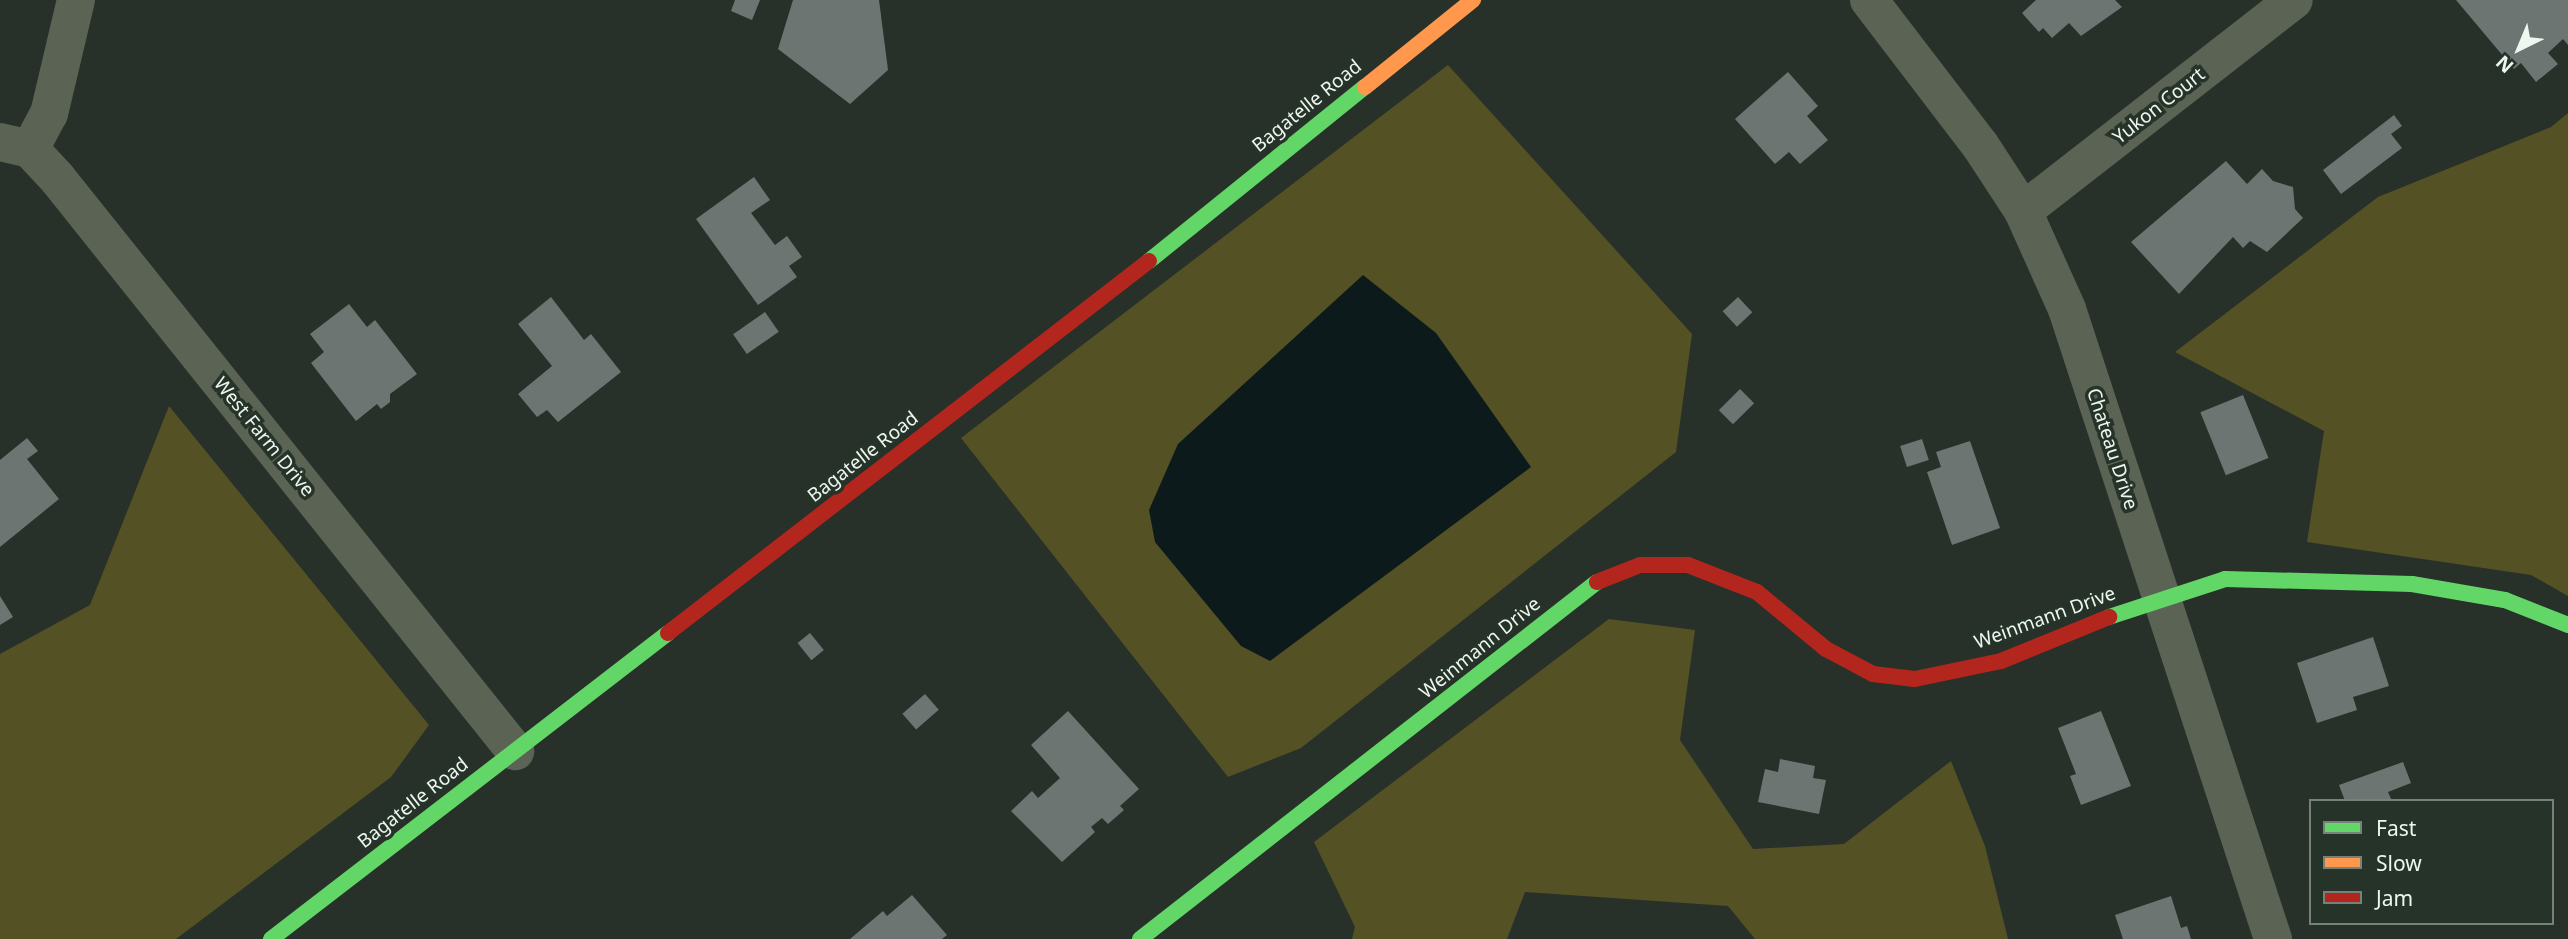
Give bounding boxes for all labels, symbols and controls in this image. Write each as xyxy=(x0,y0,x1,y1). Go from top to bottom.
north arrow xyxy=(2484,14,2554,84)
text: N xyxy=(2490,50,2519,79)
street label: Bagatelle Road xyxy=(1248,55,1366,157)
street label: Yukon Court xyxy=(2109,63,2209,149)
street label: West Farm Drive xyxy=(209,373,319,501)
street label: Chateau Drive xyxy=(2082,385,2142,513)
street label: Bagatelle Road xyxy=(803,407,923,507)
street label: Weinmann Drive xyxy=(1971,582,2119,654)
street label: Weinmann Drive xyxy=(1415,592,1545,704)
street label: Bagatelle Road xyxy=(353,753,473,853)
legend xyxy=(2309,799,2554,925)
text: Fast xyxy=(2376,814,2416,842)
text: Slow xyxy=(2376,849,2422,877)
text: Jam xyxy=(2376,884,2413,912)

